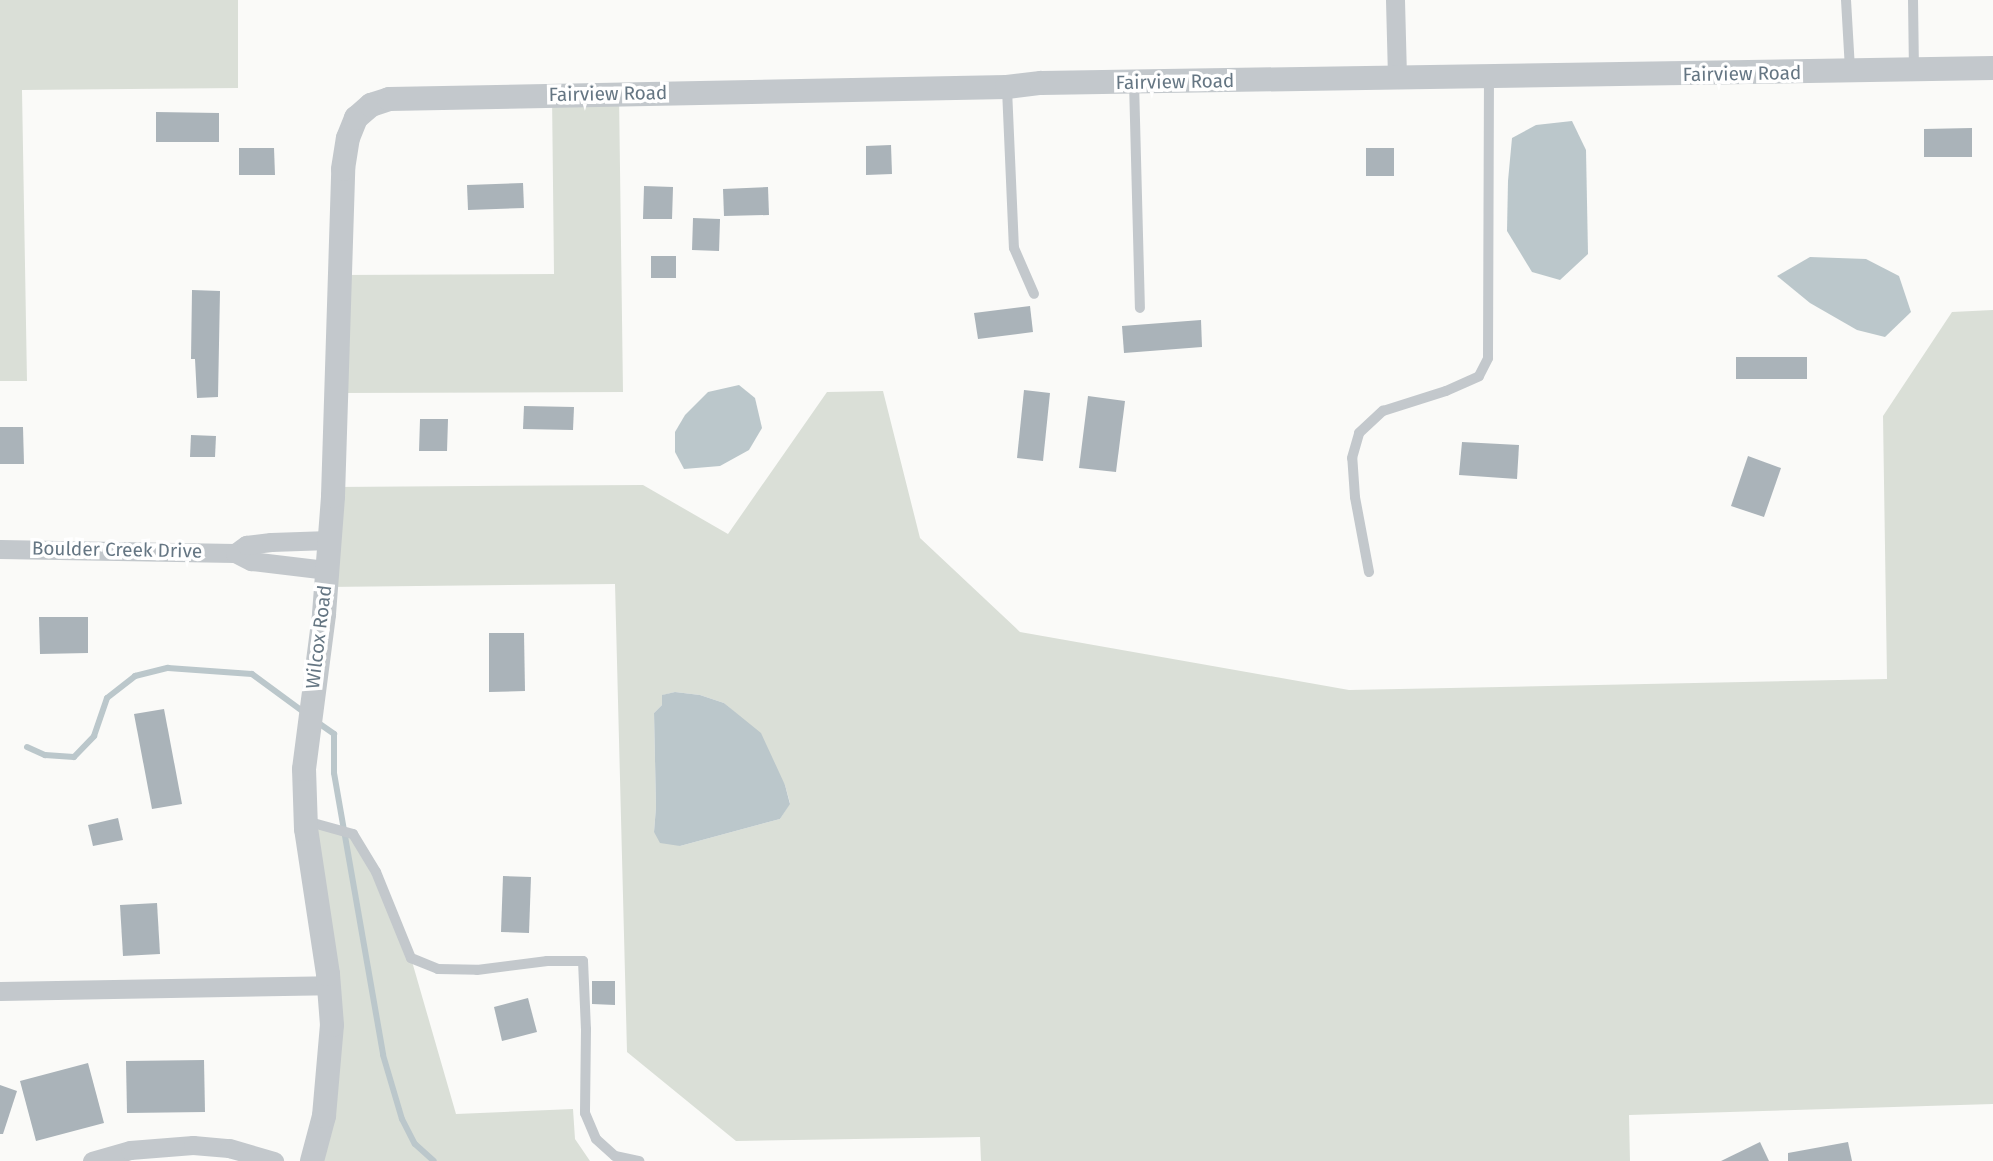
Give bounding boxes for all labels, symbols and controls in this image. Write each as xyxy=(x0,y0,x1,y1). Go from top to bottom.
street label: Fairview Road xyxy=(1682,62,1802,86)
street label: Fairview Road xyxy=(1115,70,1235,94)
street label: Fairview Road xyxy=(548,82,668,106)
street label: Boulder Creek Drive xyxy=(32,537,202,563)
street label: Wilcox Road xyxy=(301,584,337,690)

